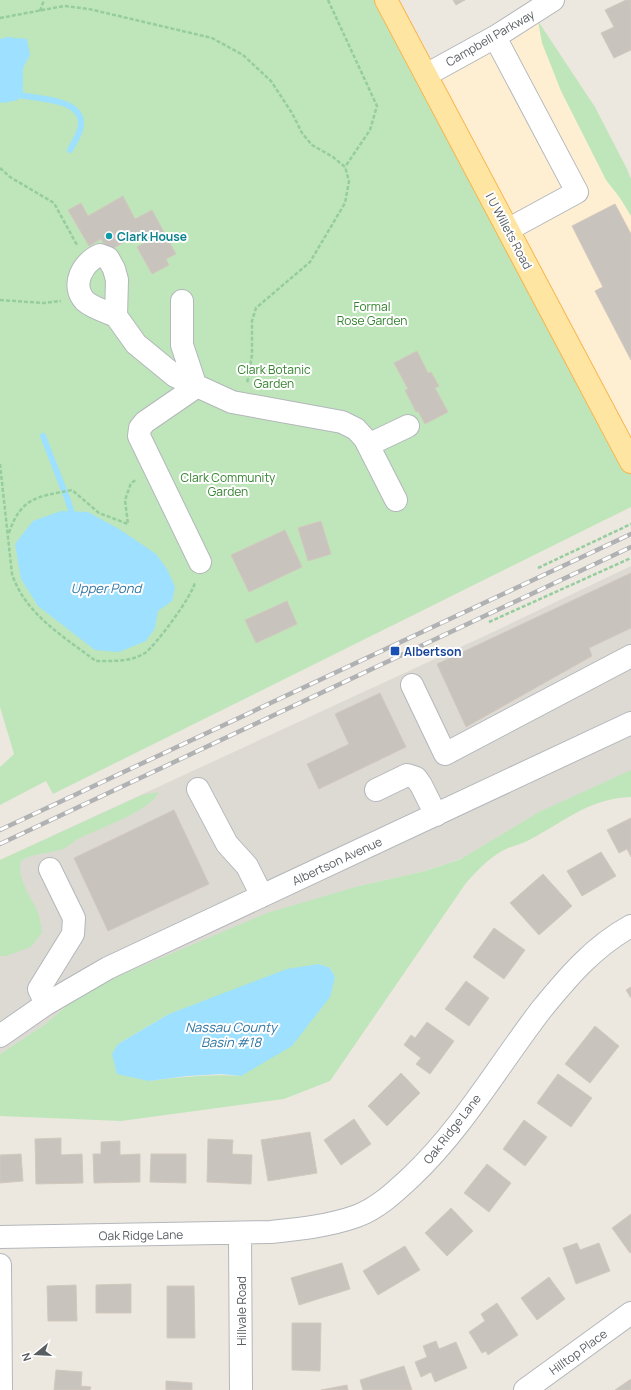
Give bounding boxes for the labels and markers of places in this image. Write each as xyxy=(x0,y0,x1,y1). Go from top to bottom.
place label: Clark House xyxy=(117,228,187,245)
marker: Clark House xyxy=(104,231,114,241)
place label: Albertson xyxy=(404,643,461,660)
marker: Albertson xyxy=(389,645,401,657)

